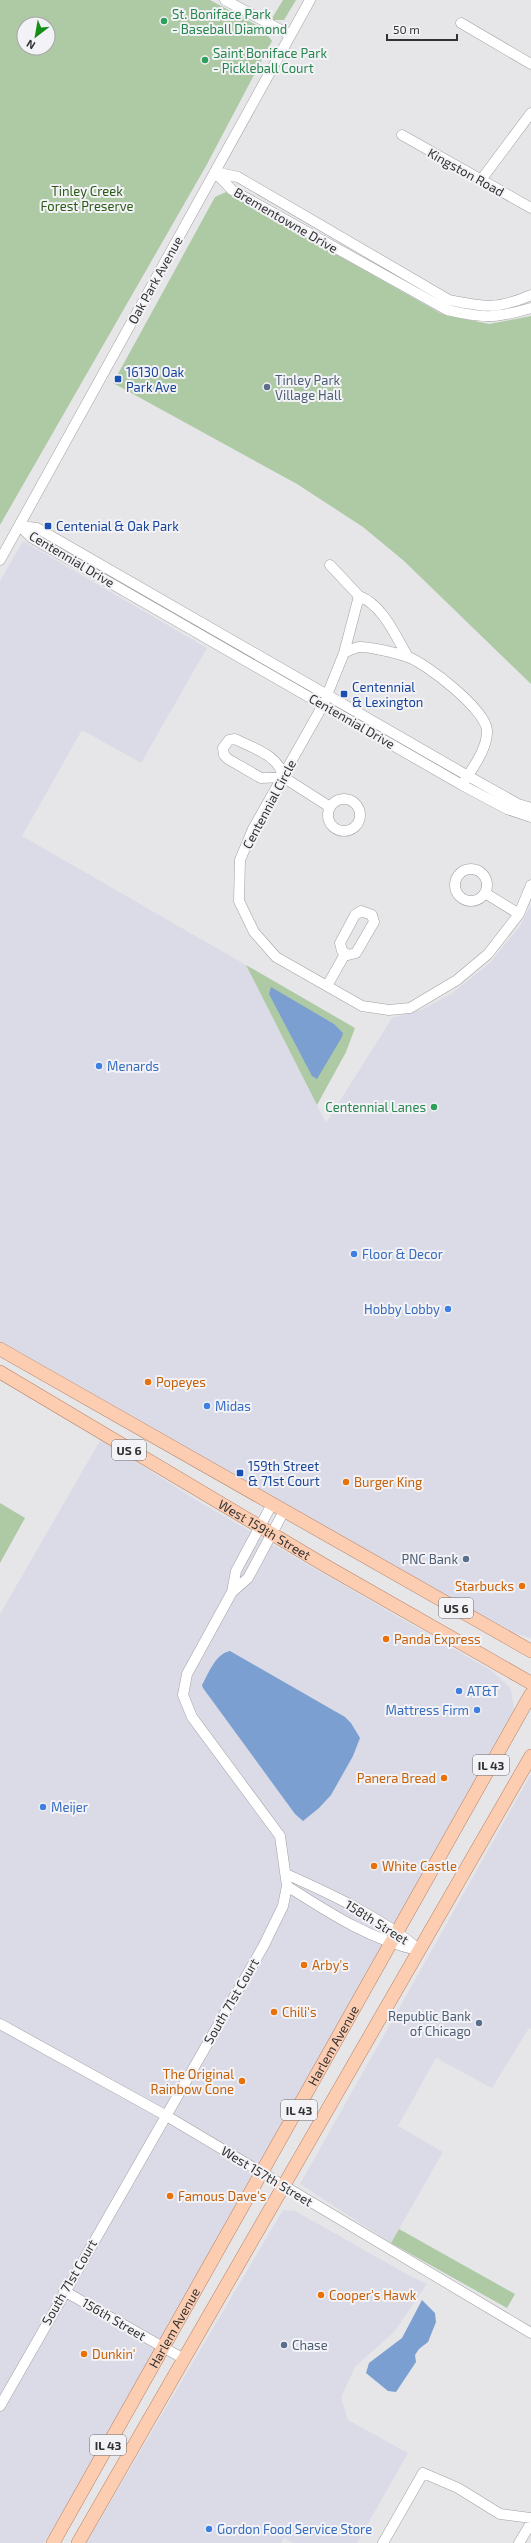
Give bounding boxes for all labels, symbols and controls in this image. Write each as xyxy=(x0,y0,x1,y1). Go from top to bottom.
place label: St. Boniface Park - Baseball Diamond xyxy=(172,6,287,37)
north arrow xyxy=(16,16,56,56)
marker: St. Boniface Park - Baseball Diamond xyxy=(159,16,169,26)
scale bar xyxy=(387,16,457,42)
text: 50 m xyxy=(393,22,420,36)
text: N xyxy=(24,37,37,53)
place label: Saint Boniface Park - Pickleball Court xyxy=(213,45,327,76)
marker: Saint Boniface Park - Pickleball Court xyxy=(200,55,210,65)
street label: Kingston Road xyxy=(425,144,507,200)
park label: Tinley Creek Forest Preserve xyxy=(41,183,133,214)
street label: Brementowne Drive xyxy=(231,184,341,256)
street label: Oak Park Avenue xyxy=(124,233,186,327)
place label: 16130 Oak Park Ave xyxy=(126,364,185,395)
place label: Tinley Park Village Hall xyxy=(275,372,342,403)
marker: 16130 Oak Park Ave xyxy=(113,374,123,384)
marker: Tinley Park Village Hall xyxy=(262,382,272,392)
place label: Centenial & Oak Park xyxy=(56,518,179,534)
marker: Centenial & Oak Park xyxy=(43,521,53,531)
street label: Centennial Drive xyxy=(26,527,118,591)
place label: Centennial & Lexington xyxy=(352,679,423,710)
marker: Centennial & Lexington xyxy=(339,689,349,699)
street label: Centennial Drive xyxy=(306,690,398,752)
street label: Centennial Circle xyxy=(239,757,299,851)
place label: Menards xyxy=(107,1058,159,1074)
marker: Menards xyxy=(94,1061,104,1071)
place label: Centennial Lanes xyxy=(325,1099,426,1115)
marker: Centennial Lanes xyxy=(429,1102,439,1112)
place label: Floor & Decor xyxy=(362,1246,443,1262)
marker: Floor & Decor xyxy=(349,1249,359,1259)
place label: Hobby Lobby xyxy=(364,1301,440,1317)
marker: Hobby Lobby xyxy=(443,1304,453,1314)
place label: Popeyes xyxy=(156,1374,206,1390)
marker: Popeyes xyxy=(143,1377,153,1387)
place label: Midas xyxy=(215,1398,251,1414)
marker: Midas xyxy=(202,1401,212,1411)
road number: US 6 xyxy=(112,1440,146,1460)
place label: 159th Street & 71st Court xyxy=(248,1458,320,1489)
marker: 159th Street & 71st Court xyxy=(235,1468,245,1478)
place label: Burger King xyxy=(354,1474,422,1490)
marker: Burger King xyxy=(341,1477,351,1487)
street label: West 159th Street xyxy=(216,1496,314,1563)
place label: PNC Bank xyxy=(401,1551,458,1567)
marker: PNC Bank xyxy=(461,1554,471,1564)
place label: Starbucks xyxy=(455,1578,514,1594)
marker: Starbucks xyxy=(517,1581,527,1591)
road number: US 6 xyxy=(439,1598,473,1618)
place label: Panda Express xyxy=(394,1631,481,1647)
marker: Panda Express xyxy=(381,1634,391,1644)
place label: AT&T xyxy=(467,1683,499,1699)
marker: AT&T xyxy=(454,1686,464,1696)
place label: Mattress Firm xyxy=(386,1702,469,1718)
marker: Mattress Firm xyxy=(472,1705,482,1715)
road number: IL 43 xyxy=(473,1755,509,1775)
place label: Panera Bread xyxy=(357,1770,436,1786)
marker: Panera Bread xyxy=(439,1773,449,1783)
place label: Meijer xyxy=(51,1799,88,1815)
marker: Meijer xyxy=(38,1802,48,1812)
place label: White Castle xyxy=(382,1858,457,1874)
marker: White Castle xyxy=(369,1861,379,1871)
street label: 158th Street xyxy=(342,1896,412,1948)
street label: South 71st Court xyxy=(200,1955,262,2047)
place label: Arby's xyxy=(312,1957,349,1973)
marker: Arby's xyxy=(299,1960,309,1970)
street label: Harlem Avenue xyxy=(304,2003,362,2088)
place label: Chili's xyxy=(282,2004,317,2020)
marker: Chili's xyxy=(269,2007,279,2017)
place label: Republic Bank of Chicago xyxy=(388,2008,471,2039)
marker: Republic Bank of Chicago xyxy=(474,2018,484,2028)
place label: The Original Rainbow Cone xyxy=(151,2066,234,2097)
marker: The Original Rainbow Cone xyxy=(237,2076,247,2086)
road number: IL 43 xyxy=(281,2100,317,2120)
street label: West 157th Street xyxy=(218,2142,316,2210)
place label: Famous Dave's xyxy=(178,2188,266,2204)
marker: Famous Dave's xyxy=(165,2191,175,2201)
street label: South 71st Court xyxy=(38,2236,100,2328)
street label: Harlem Avenue xyxy=(145,2285,203,2371)
place label: Cooper's Hawk xyxy=(329,2287,417,2303)
marker: Cooper's Hawk xyxy=(316,2290,326,2300)
street label: 156th Street xyxy=(79,2294,149,2344)
place label: Chase xyxy=(292,2337,328,2353)
marker: Chase xyxy=(279,2340,289,2350)
place label: Dunkin' xyxy=(92,2346,136,2362)
marker: Dunkin' xyxy=(79,2349,89,2359)
road number: IL 43 xyxy=(90,2435,126,2455)
place label: Gordon Food Service Store xyxy=(217,2521,372,2537)
marker: Gordon Food Service Store xyxy=(204,2524,214,2534)

